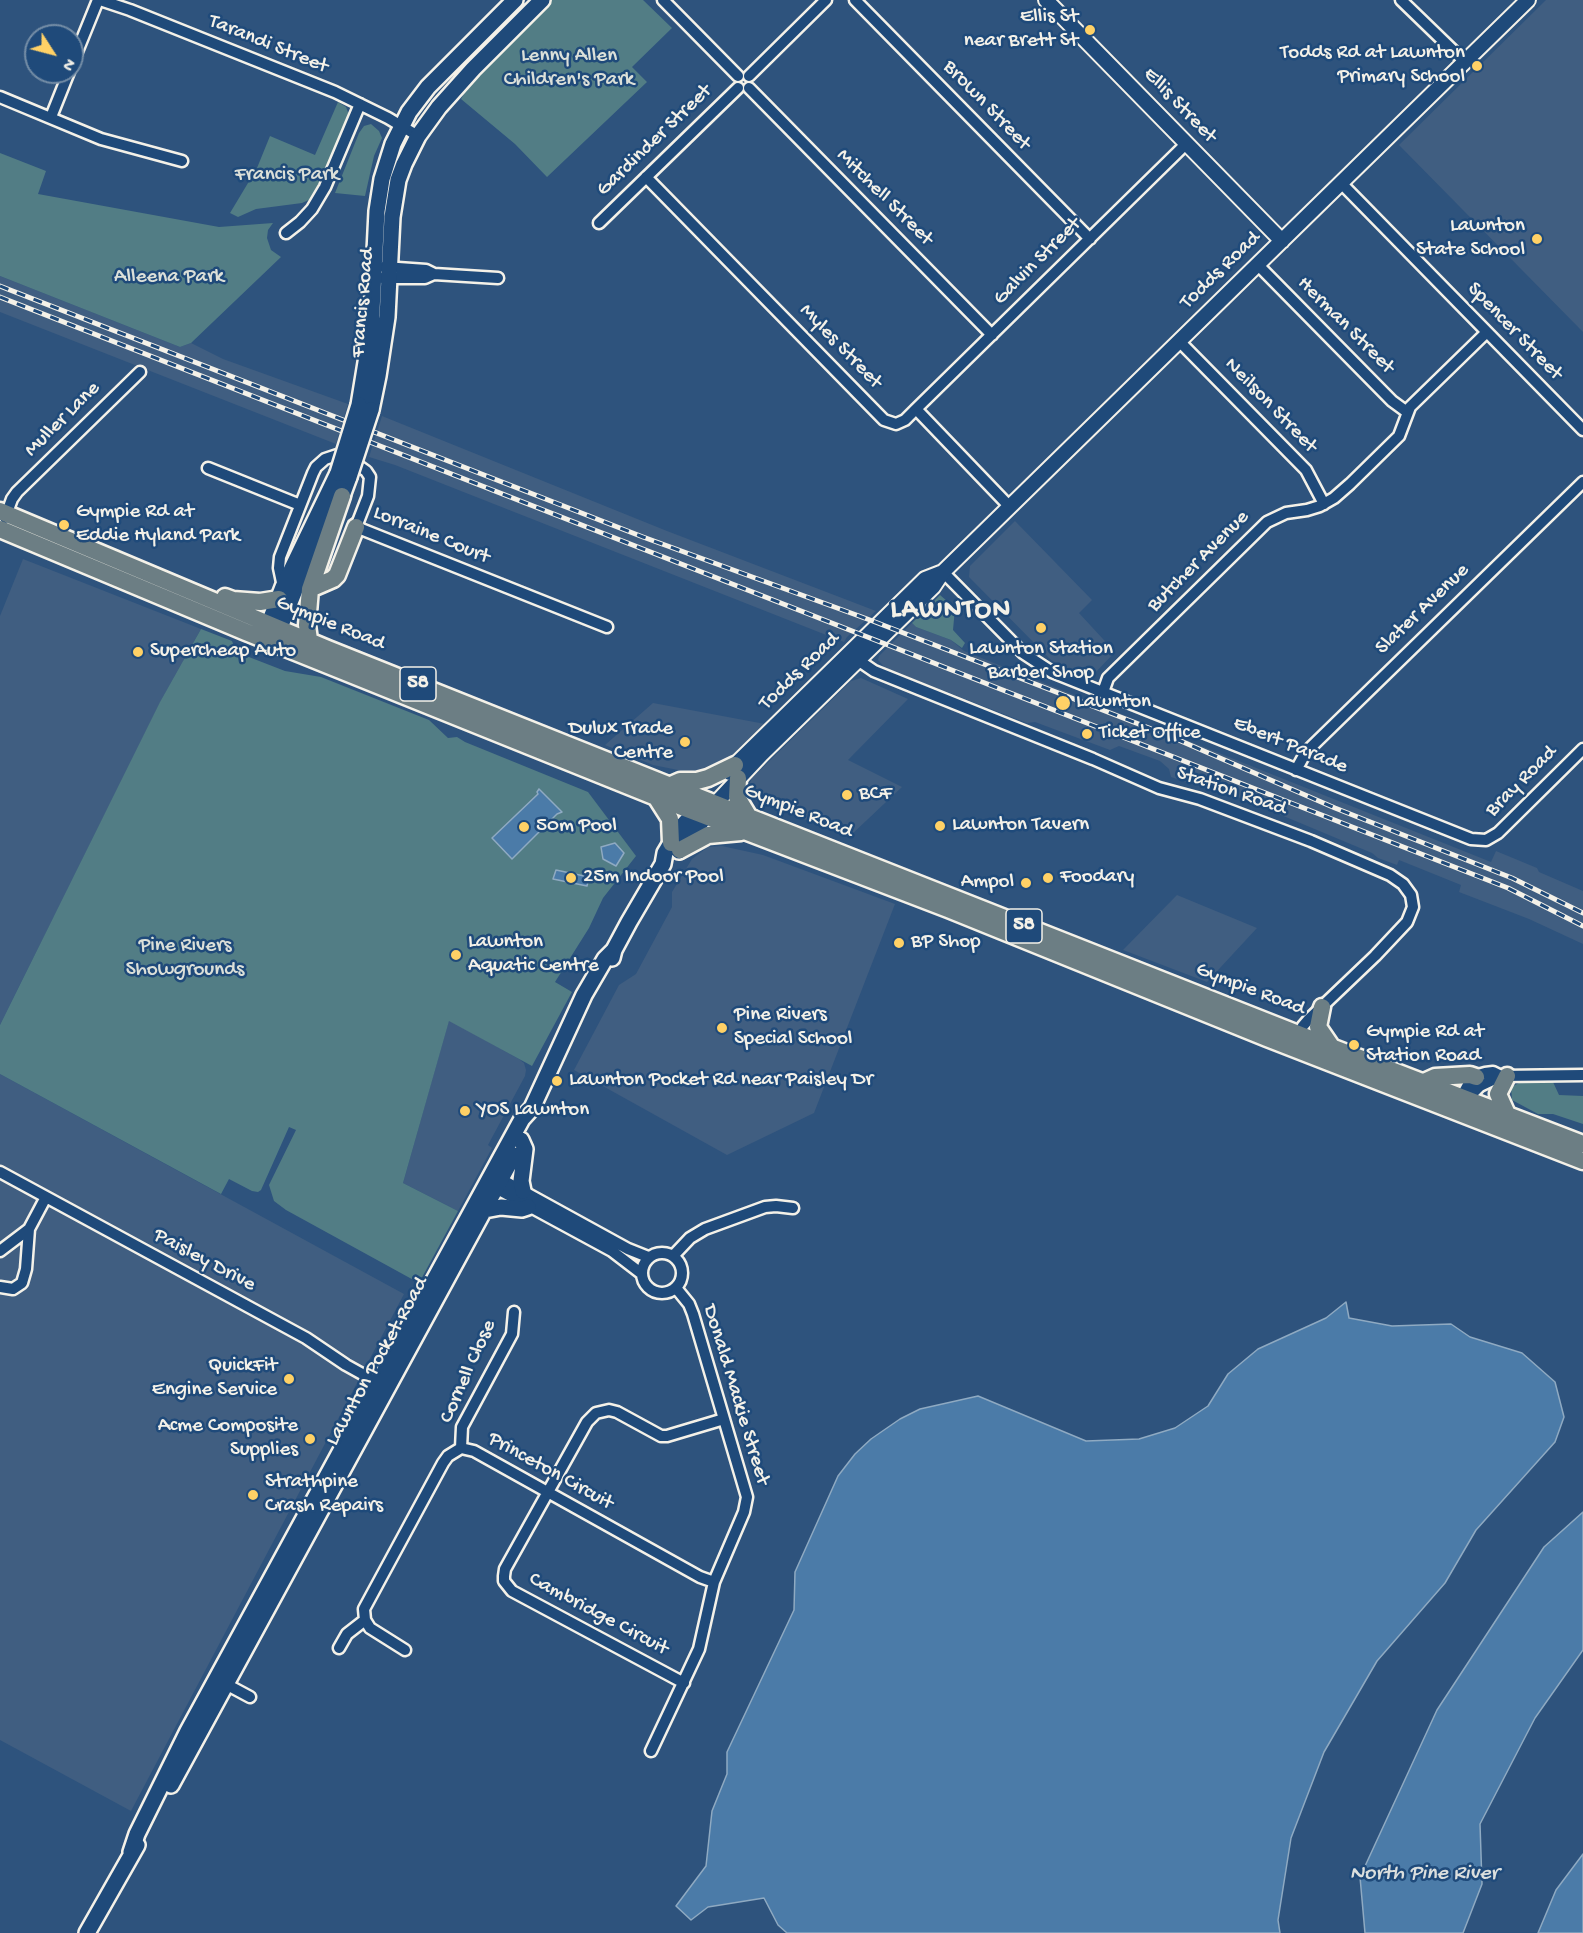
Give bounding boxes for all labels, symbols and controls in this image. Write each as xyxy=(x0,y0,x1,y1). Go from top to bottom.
place label: Ellis St near Brett St xyxy=(964,5,1078,55)
street label: Tarandi Street xyxy=(205,10,331,80)
marker: Ellis St near Brett St xyxy=(1083,23,1097,37)
north arrow xyxy=(24,24,84,84)
place label: Todds Rd at Lawnton Primary School xyxy=(1280,41,1465,91)
park label: Lenny Allen Children's Park xyxy=(504,44,634,94)
text: N xyxy=(57,54,78,74)
street label: Brown Street xyxy=(937,55,1035,157)
marker: Todds Rd at Lawnton Primary School xyxy=(1470,59,1484,73)
street label: Ellis Street xyxy=(1137,63,1221,149)
street label: Gardinder Street xyxy=(592,80,718,202)
street label: Mitchell Street xyxy=(830,144,938,252)
park label: Francis Park xyxy=(235,163,339,189)
street label: Galvin Street xyxy=(989,213,1087,311)
place label: Lawnton State School xyxy=(1416,214,1525,264)
street label: Todds Road xyxy=(1176,226,1266,316)
marker: Lawnton State School xyxy=(1530,232,1544,246)
street label: Francis Road xyxy=(347,247,381,359)
park label: Alleena Park xyxy=(114,265,224,291)
street label: Herman Street xyxy=(1291,272,1399,380)
street label: Spencer Street xyxy=(1461,277,1567,387)
street label: Myles Street xyxy=(793,299,887,395)
street label: Neilson Street xyxy=(1218,353,1322,459)
street label: Muller Lane xyxy=(20,377,106,463)
place label: Gympie Rd at Eddie Hyland Park xyxy=(76,500,240,550)
street label: Lorraine Court xyxy=(369,501,493,571)
street label: Butcher Avenue xyxy=(1143,506,1255,618)
marker: Gympie Rd at Eddie Hyland Park xyxy=(57,518,71,532)
street label: Slater Avenue xyxy=(1371,559,1475,661)
street label: Gympie Road xyxy=(272,591,388,657)
district label: LAWNTON xyxy=(890,596,1012,628)
marker: Lawnton Station Barber Shop xyxy=(1034,621,1048,635)
street label: Todds Road xyxy=(755,627,845,717)
place label: Lawnton Station Barber Shop xyxy=(969,637,1113,687)
place label: Supercheap Auto xyxy=(150,639,296,665)
marker: Supercheap Auto xyxy=(131,645,145,659)
road number: 58 xyxy=(400,667,436,701)
place label: Lawnton xyxy=(1076,690,1151,716)
marker: Lawnton xyxy=(1054,694,1072,712)
street label: Ebert Parade xyxy=(1229,712,1351,780)
place label: Dulux Trade Centre xyxy=(569,717,673,767)
place label: Ticket Office xyxy=(1099,721,1201,747)
marker: Ticket Office xyxy=(1080,727,1094,741)
marker: Dulux Trade Centre xyxy=(678,735,692,749)
street label: Bray Road xyxy=(1481,741,1563,823)
street label: Station Road xyxy=(1173,761,1289,823)
street label: Gympie Road xyxy=(740,779,856,845)
place label: BCF xyxy=(859,782,892,808)
marker: BCF xyxy=(840,788,854,802)
place label: Lawnton Tavern xyxy=(952,813,1089,839)
place label: 50m Pool xyxy=(536,814,617,840)
marker: Lawnton Tavern xyxy=(933,819,947,833)
marker: 50m Pool xyxy=(517,820,531,834)
place label: 25m Indoor Pool xyxy=(583,865,724,891)
place label: Foodary xyxy=(1060,865,1134,891)
place label: Ampol xyxy=(961,870,1014,896)
marker: 25m Indoor Pool xyxy=(564,871,578,885)
marker: Foodary xyxy=(1041,871,1055,885)
marker: Ampol xyxy=(1019,876,1033,890)
road number: 58 xyxy=(1006,909,1042,943)
place label: Lawnton Aquatic Centre xyxy=(468,930,599,980)
place label: BP Shop xyxy=(911,930,981,956)
park label: Pine Rivers Showgrounds xyxy=(126,934,244,984)
marker: BP Shop xyxy=(892,936,906,950)
marker: Lawnton Aquatic Centre xyxy=(449,948,463,962)
street label: Gympie Road xyxy=(1192,958,1308,1022)
place label: Pine Rivers Special School xyxy=(734,1003,852,1053)
place label: Gympie Rd at Station Road xyxy=(1366,1020,1484,1070)
marker: Pine Rivers Special School xyxy=(715,1021,729,1035)
marker: Gympie Rd at Station Road xyxy=(1347,1038,1361,1052)
place label: Lawnton Pocket Rd near Paisley Dr xyxy=(569,1068,873,1094)
marker: Lawnton Pocket Rd near Paisley Dr xyxy=(550,1074,564,1088)
place label: YOS Lawnton xyxy=(477,1098,589,1124)
marker: YOS Lawnton xyxy=(458,1104,472,1118)
street label: Paisley Drive xyxy=(149,1224,259,1298)
street label: Lawnton Pocket Road xyxy=(321,1273,435,1451)
street label: Donald Mackie Street xyxy=(696,1302,774,1488)
street label: Cornell Close xyxy=(435,1317,503,1427)
place label: QuickFit Engine Service xyxy=(152,1354,277,1404)
marker: QuickFit Engine Service xyxy=(282,1372,296,1386)
place label: Acme Composite Supplies xyxy=(158,1414,298,1464)
street label: Princeton Circuit xyxy=(483,1427,617,1517)
marker: Acme Composite Supplies xyxy=(303,1432,317,1446)
place label: Strathpine Crash Repairs xyxy=(265,1470,383,1520)
marker: Strathpine Crash Repairs xyxy=(246,1488,260,1502)
street label: Cambridge Circuit xyxy=(524,1568,672,1662)
water label: North Pine River xyxy=(1350,1862,1498,1888)

